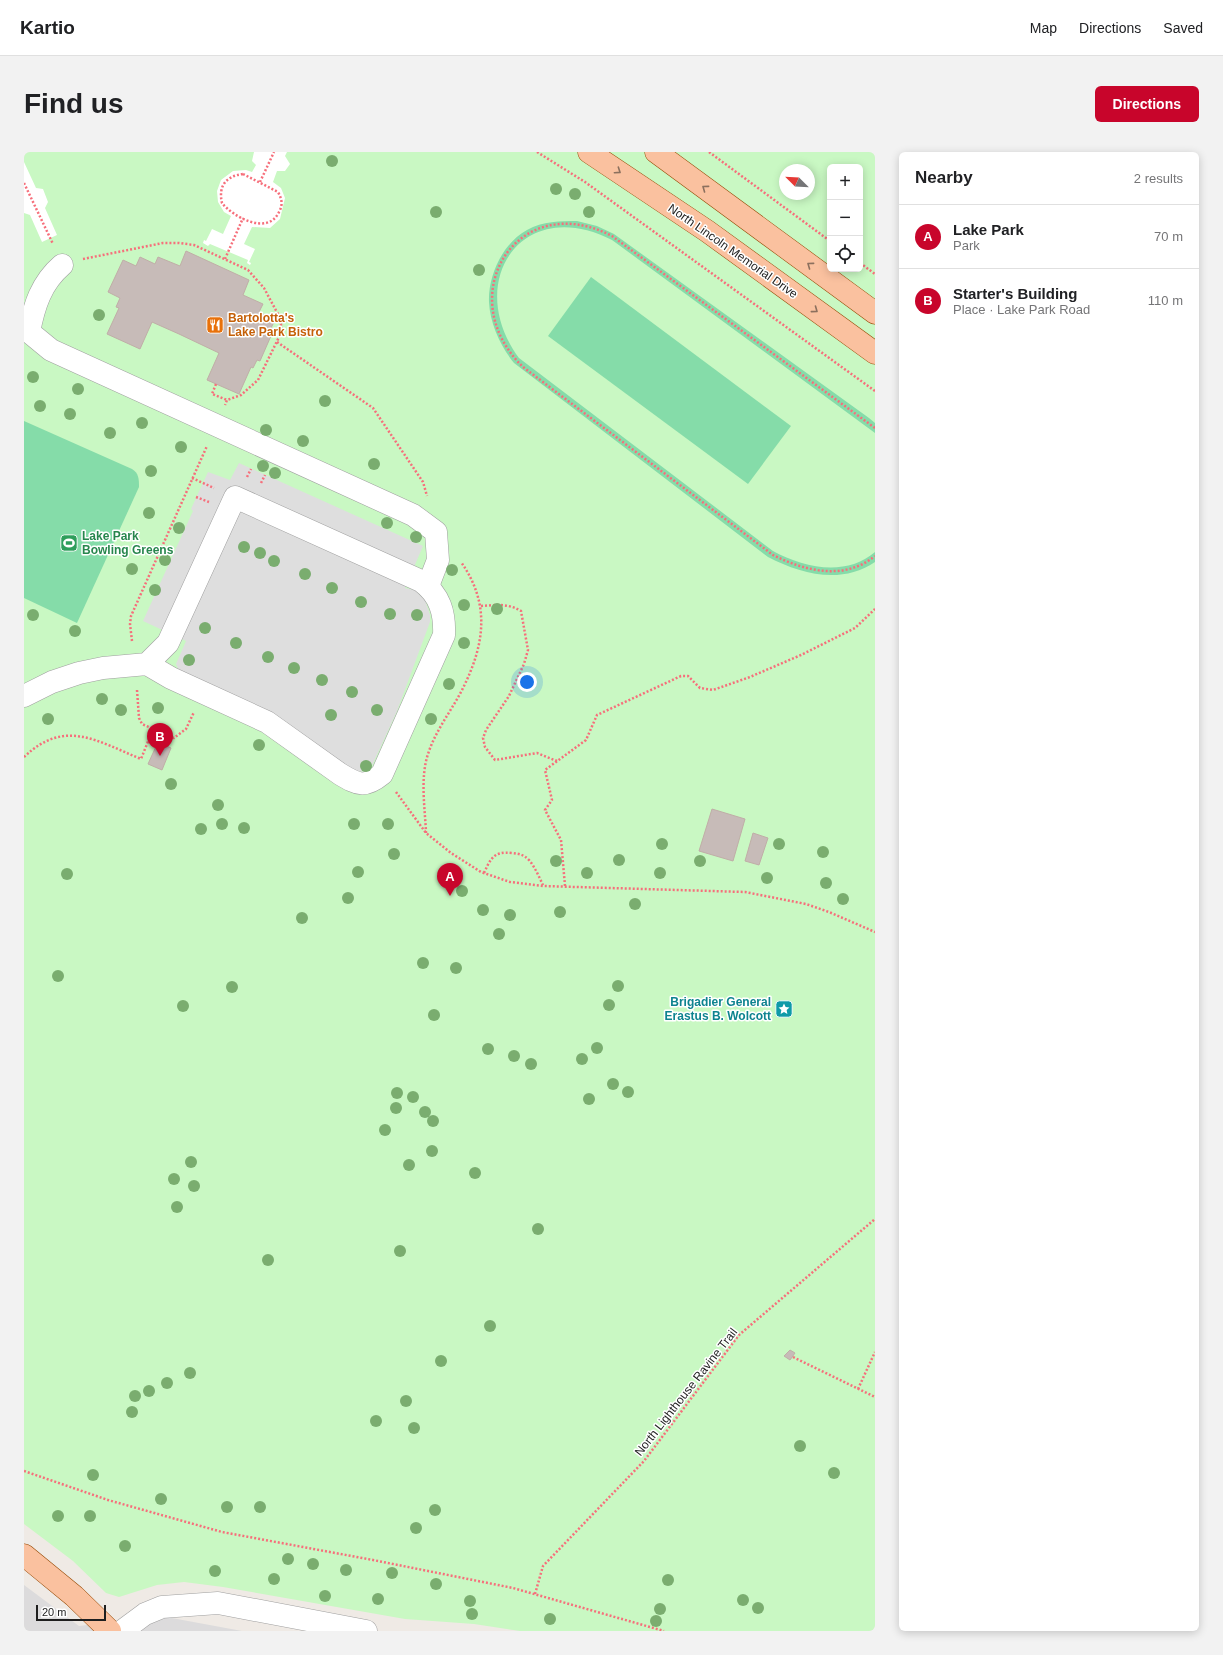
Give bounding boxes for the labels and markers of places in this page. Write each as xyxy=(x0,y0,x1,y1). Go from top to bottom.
place label: Bartolotta's Lake Park Bistro xyxy=(228,311,323,339)
restaurant icon: Bartolotta's Lake Park Bistro xyxy=(205,315,225,335)
place label: Lake Park Bowling Greens xyxy=(82,529,174,557)
sports icon: Lake Park Bowling Greens xyxy=(59,533,79,553)
pin: B xyxy=(147,723,173,756)
pin: A xyxy=(437,863,463,896)
place label: Brigadier General Erastus B. Wolcott xyxy=(665,995,771,1023)
place icon: Brigadier General Erastus B. Wolcott xyxy=(774,999,794,1019)

